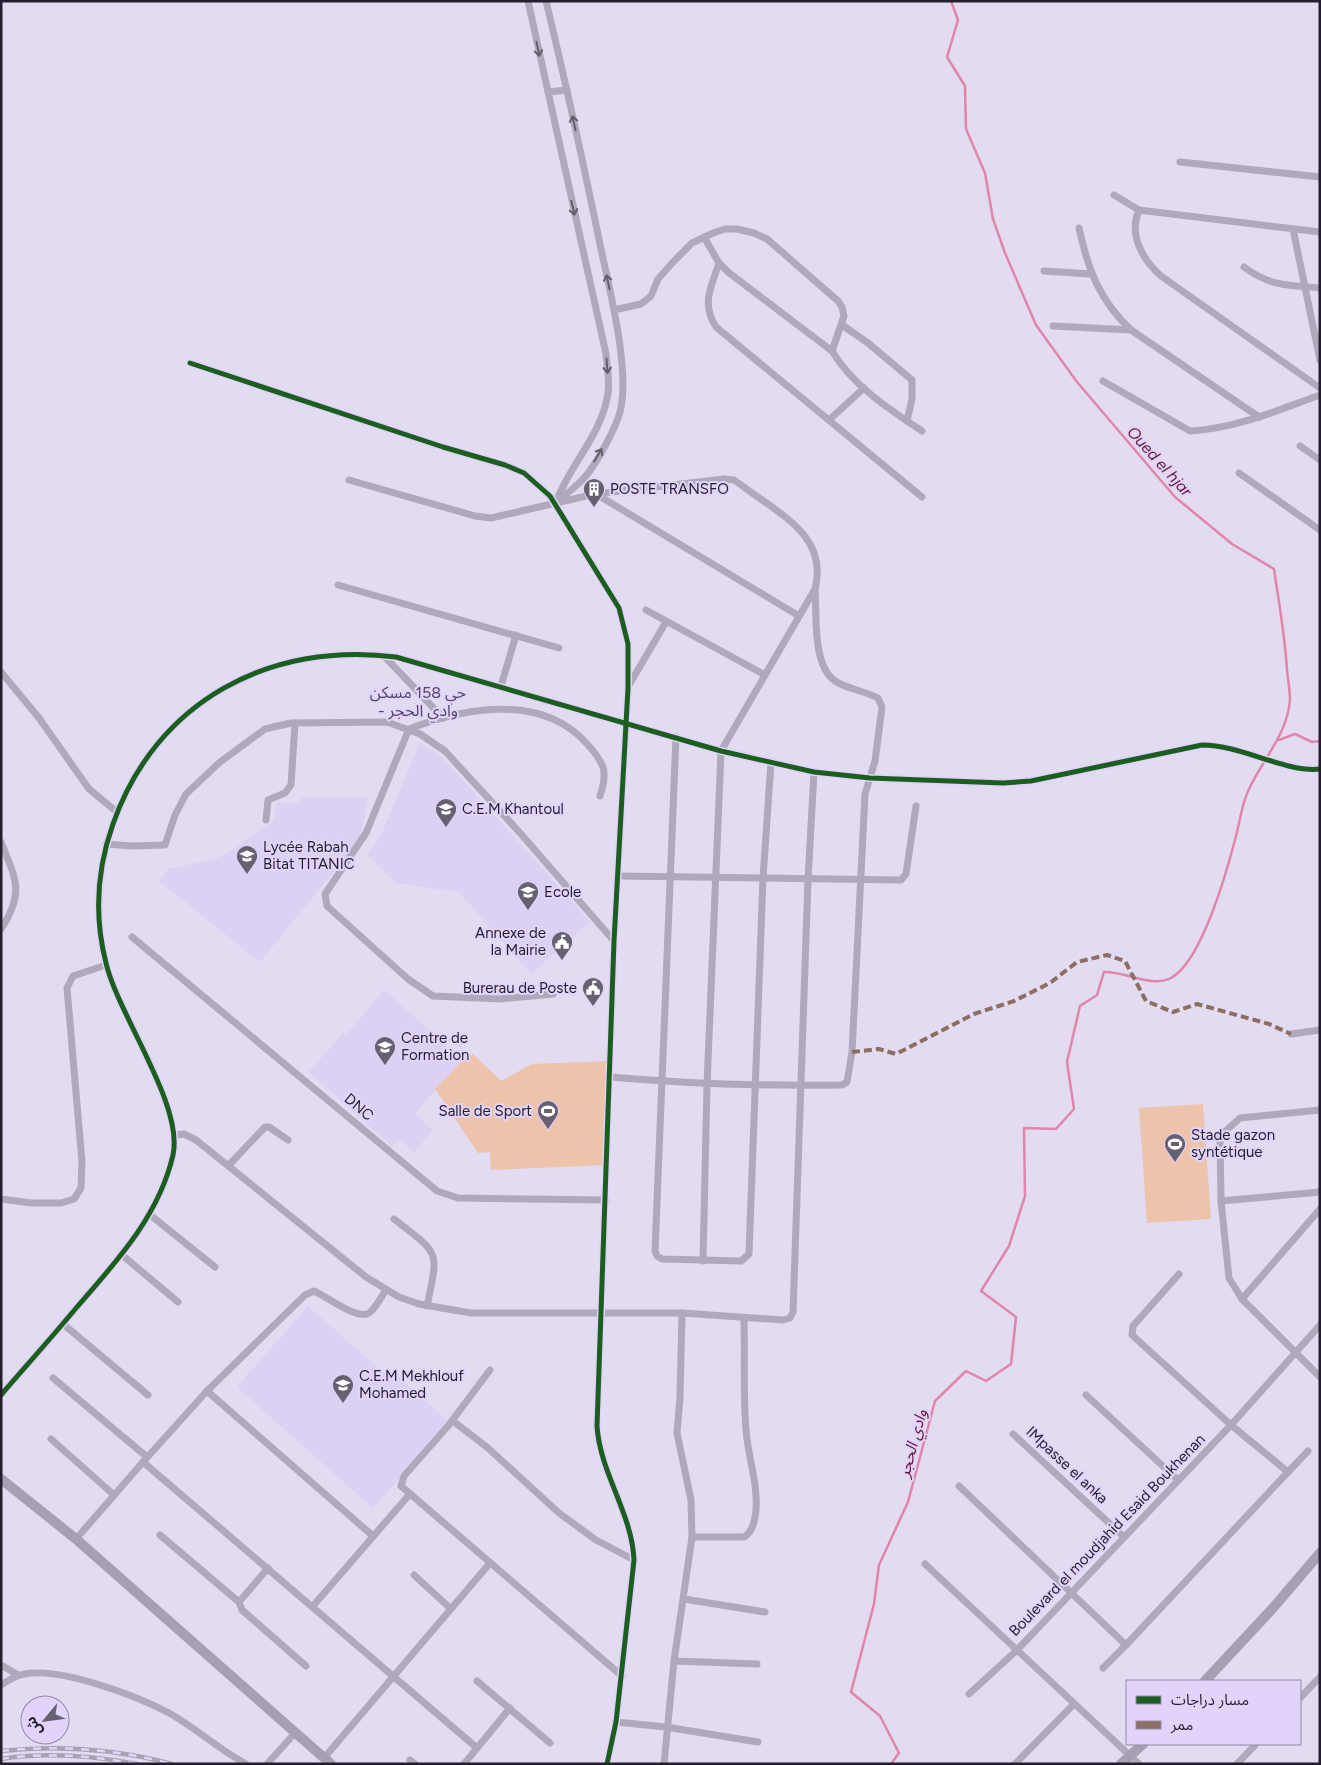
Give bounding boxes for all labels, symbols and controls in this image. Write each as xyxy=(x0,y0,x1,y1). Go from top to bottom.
one-way arrow xyxy=(534,41,544,57)
one-way arrow xyxy=(569,116,579,132)
one-way arrow xyxy=(569,199,579,215)
one-way arrow xyxy=(603,274,612,290)
one-way arrow xyxy=(603,358,612,374)
water label: Oued el hjar xyxy=(1123,422,1196,501)
one-way arrow xyxy=(594,449,604,463)
building icon: POSTE TRANSFO xyxy=(582,477,606,508)
place label: POSTE TRANSFO xyxy=(610,480,729,498)
district label: حي 158 مسكن - وادي الحجر xyxy=(370,683,466,723)
school or university icon: C.E.M Khantoul xyxy=(434,797,458,828)
place label: C.E.M Khantoul xyxy=(462,800,564,818)
place label: Lycée Rabah Bitat TITANIC xyxy=(263,838,355,873)
school or university icon: Lycée Rabah Bitat TITANIC xyxy=(235,844,259,875)
school or university icon: Ecole xyxy=(516,880,540,911)
place label: Ecole xyxy=(544,883,581,901)
place label: Annexe de la Mairie xyxy=(475,924,546,959)
public building icon: Annexe de la Mairie xyxy=(550,930,574,961)
public building icon: Burerau de Poste xyxy=(581,976,605,1007)
place label: Burerau de Poste xyxy=(463,979,577,997)
place label: Centre de Formation xyxy=(401,1029,469,1064)
school or university icon: Centre de Formation xyxy=(373,1035,397,1066)
street label: DNC xyxy=(341,1090,377,1125)
sports icon: Salle de Sport xyxy=(536,1099,560,1130)
place label: Salle de Sport xyxy=(438,1102,532,1120)
place label: Stade gazon syntétique xyxy=(1191,1126,1275,1161)
sports icon: Stade gazon syntétique xyxy=(1163,1132,1187,1163)
place label: C.E.M Mekhlouf Mohamed xyxy=(359,1367,464,1402)
school or university icon: C.E.M Mekhlouf Mohamed xyxy=(331,1373,355,1404)
water label: وادي الحجر xyxy=(894,1407,934,1482)
street label: IMpasse el anka xyxy=(1022,1423,1112,1507)
street label: Boulevard el moudjahid Esaid Boukhenan xyxy=(1005,1430,1209,1640)
legend xyxy=(1126,1680,1301,1745)
text: مسار دراجات xyxy=(1171,1691,1249,1709)
north arrow xyxy=(20,1695,70,1745)
text: ش xyxy=(22,1714,46,1739)
text: ممر xyxy=(1170,1716,1194,1734)

